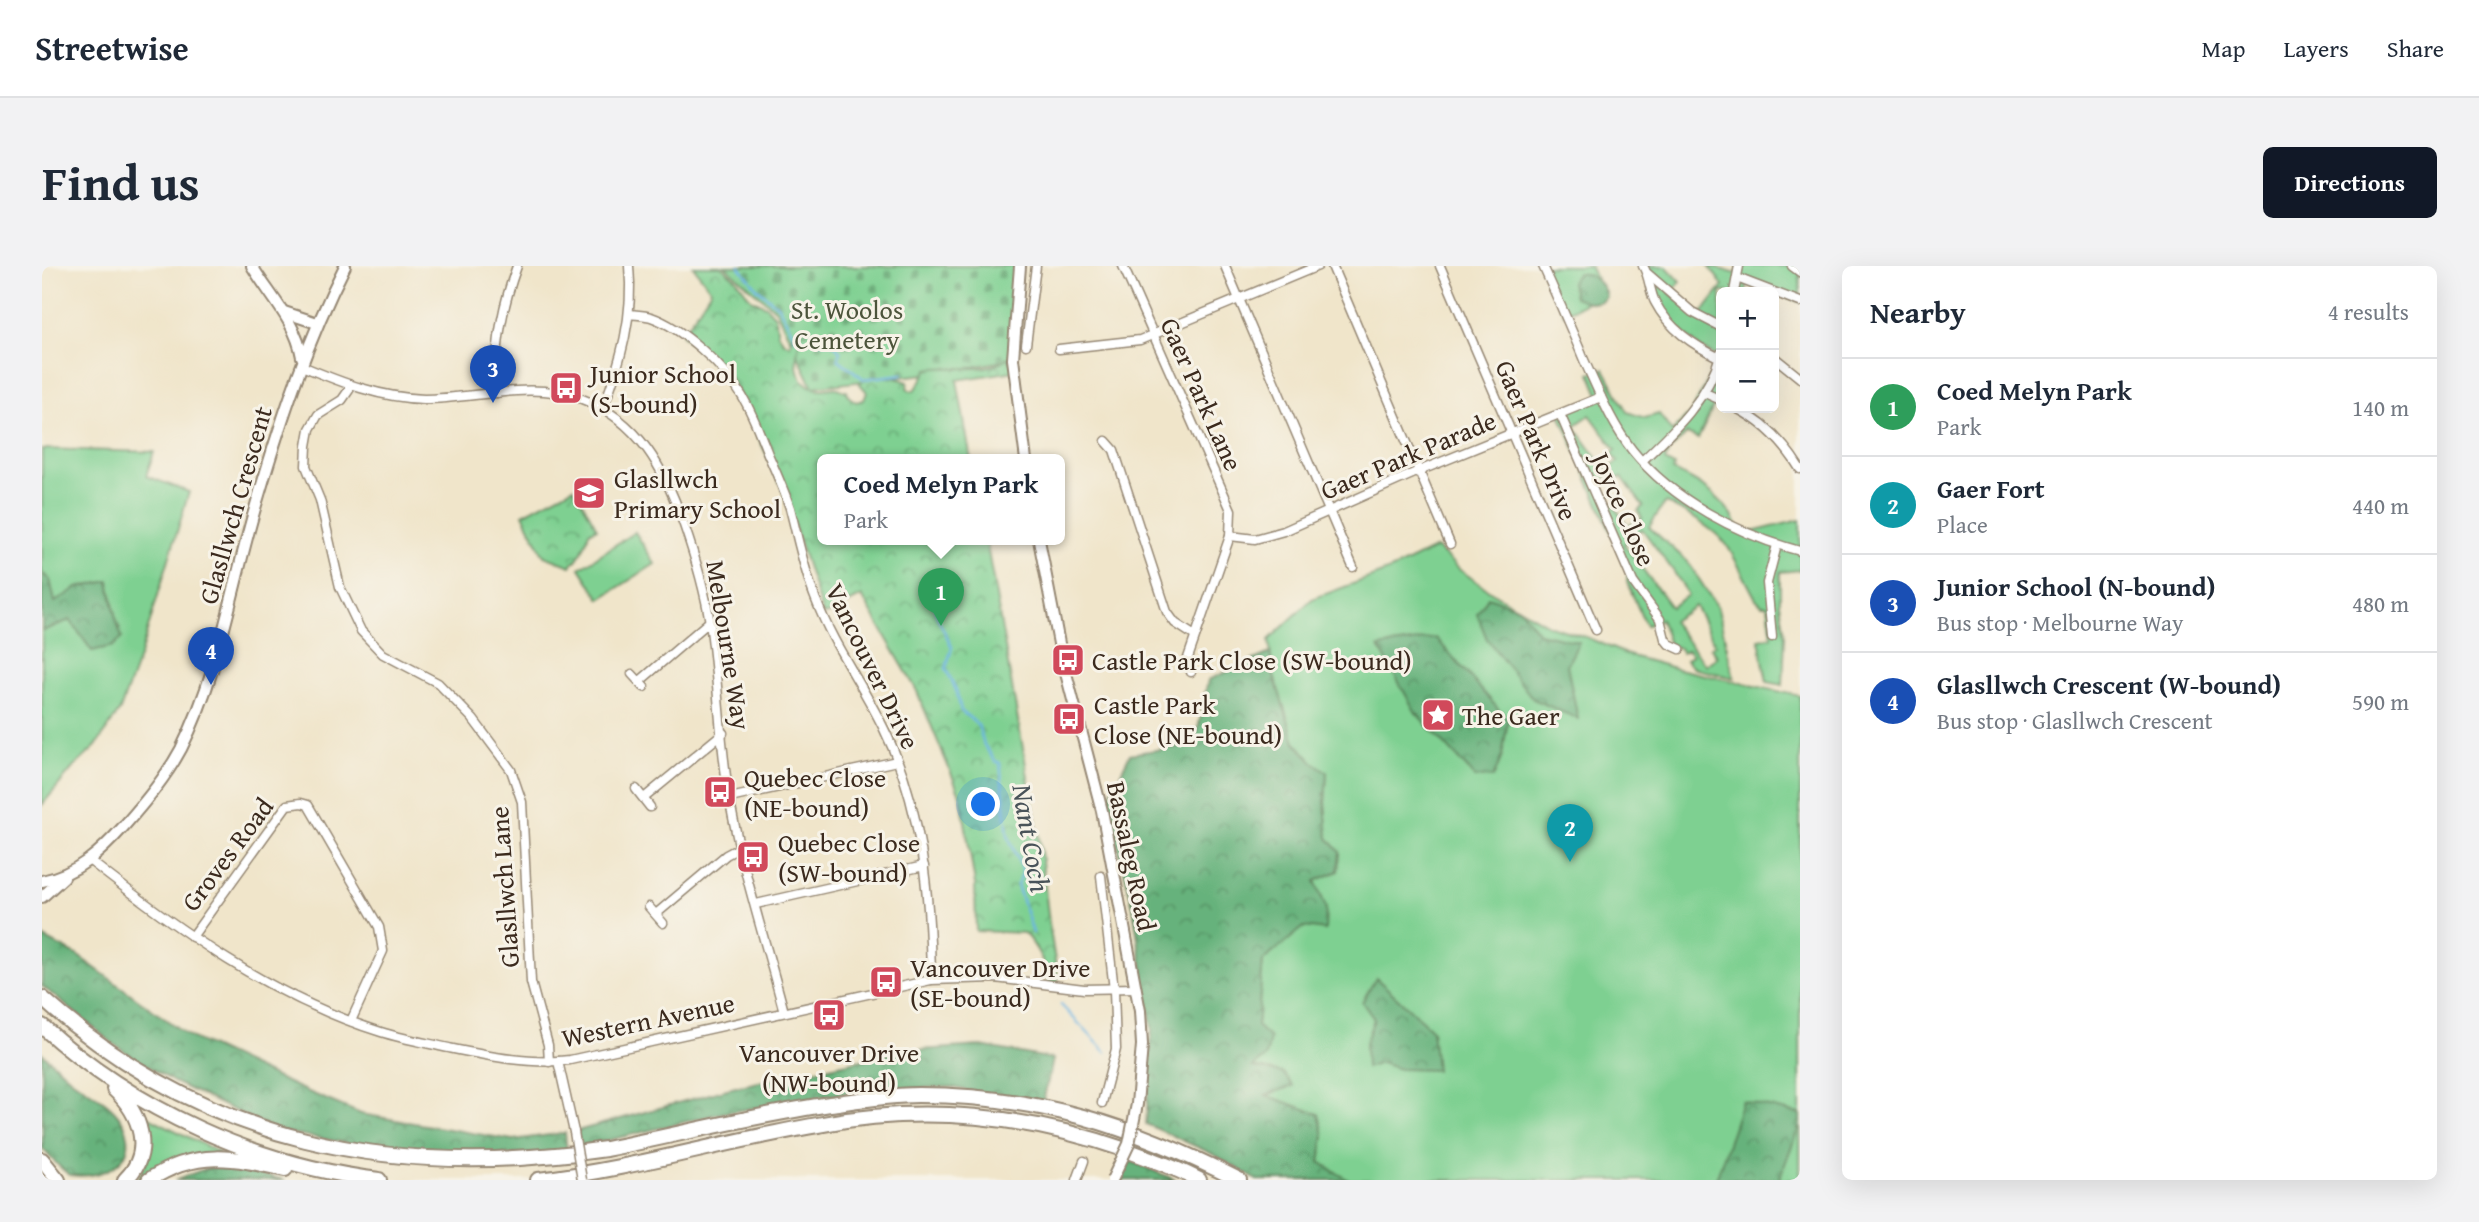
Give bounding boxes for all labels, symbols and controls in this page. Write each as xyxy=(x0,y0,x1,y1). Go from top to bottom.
text: Streetwise xyxy=(35,24,189,72)
text: Map xyxy=(2202,31,2245,66)
text: Layers xyxy=(2283,31,2349,66)
text: Share xyxy=(2387,31,2444,66)
text: Find us xyxy=(42,146,200,218)
button: Directions xyxy=(2263,147,2437,218)
map controls xyxy=(1716,287,1779,413)
button: + xyxy=(1716,287,1779,350)
park label: St. Woolos Cemetery xyxy=(791,290,903,359)
text: Nearby xyxy=(1870,290,1966,334)
text: 4 results xyxy=(2328,295,2409,328)
street label: Gaer Park Lane xyxy=(1151,311,1253,477)
pin: 3 xyxy=(470,345,516,403)
button: − xyxy=(1716,350,1779,413)
place label: Junior School (S-bound) xyxy=(587,354,736,423)
street label: Gaer Park Drive xyxy=(1486,354,1588,526)
bus stop icon: Junior School (S-bound) xyxy=(547,369,585,407)
text: Coed Melyn Park xyxy=(1937,371,2132,410)
text: 1 xyxy=(1887,391,1899,424)
text: 140 m xyxy=(2352,391,2409,424)
street label: Gaer Park Parade xyxy=(1314,400,1502,510)
street label: Glasllwch Crescent xyxy=(188,401,282,609)
text: Park xyxy=(1937,410,1981,443)
street label: Joyce Close xyxy=(1580,443,1666,572)
popup xyxy=(817,454,1065,545)
place label: Glasllwch Primary School xyxy=(614,459,781,528)
text: Coed Melyn Park xyxy=(844,464,1038,503)
text: Gaer Fort xyxy=(1937,469,2045,508)
school or university icon: Glasllwch Primary School xyxy=(570,474,608,512)
text: 2 xyxy=(1887,489,1899,522)
text: 440 m xyxy=(2352,489,2409,522)
text: Park xyxy=(844,503,888,536)
text: Place xyxy=(1937,508,1988,541)
street label: Melbourne Way xyxy=(696,557,762,733)
text: Junior School (N-bound) xyxy=(1937,567,2215,606)
pin: 1 xyxy=(918,568,964,626)
street label: Vancouver Drive xyxy=(816,576,930,756)
text: 3 xyxy=(1887,587,1899,620)
text: 480 m xyxy=(2352,587,2409,620)
text: Bus stop · Melbourne Way xyxy=(1937,606,2183,639)
pin: 4 xyxy=(188,627,234,685)
bus stop icon: Castle Park Close (SW-bound) xyxy=(1049,641,1087,679)
place label: Castle Park Close (SW-bound) xyxy=(1092,641,1412,680)
text: Glasllwch Crescent (W-bound) xyxy=(1937,665,2281,704)
place label: Castle Park Close (NE-bound) xyxy=(1094,685,1282,754)
text: 4 xyxy=(1887,685,1899,718)
text: 590 m xyxy=(2352,685,2409,718)
place icon: The Gaer xyxy=(1419,696,1457,734)
place label: The Gaer xyxy=(1462,696,1560,735)
bus stop icon: Castle Park Close (NE-bound) xyxy=(1050,700,1088,738)
text: Bus stop · Glasllwch Crescent xyxy=(1937,704,2213,737)
place label: Quebec Close (NE-bound) xyxy=(744,758,886,827)
bus stop icon: Quebec Close (NE-bound) xyxy=(701,773,739,811)
street label: Bassaleg Road xyxy=(1097,777,1167,935)
water label: Nant Coch xyxy=(1002,780,1062,895)
your location xyxy=(966,787,1000,821)
street label: Groves Road xyxy=(171,789,283,919)
pin: 2 xyxy=(1547,804,1593,862)
street label: Glasllwch Lane xyxy=(479,805,529,969)
place label: Quebec Close (SW-bound) xyxy=(778,823,920,892)
bus stop icon: Quebec Close (SW-bound) xyxy=(734,838,772,876)
place label: Vancouver Drive (SE-bound) xyxy=(910,948,1091,1017)
bus stop icon: Vancouver Drive (SE-bound) xyxy=(867,963,905,1001)
street label: Western Avenue xyxy=(558,983,738,1057)
bus stop icon: Vancouver Drive (NW-bound) xyxy=(810,996,848,1034)
place label: Vancouver Drive (NW-bound) xyxy=(739,1033,919,1102)

